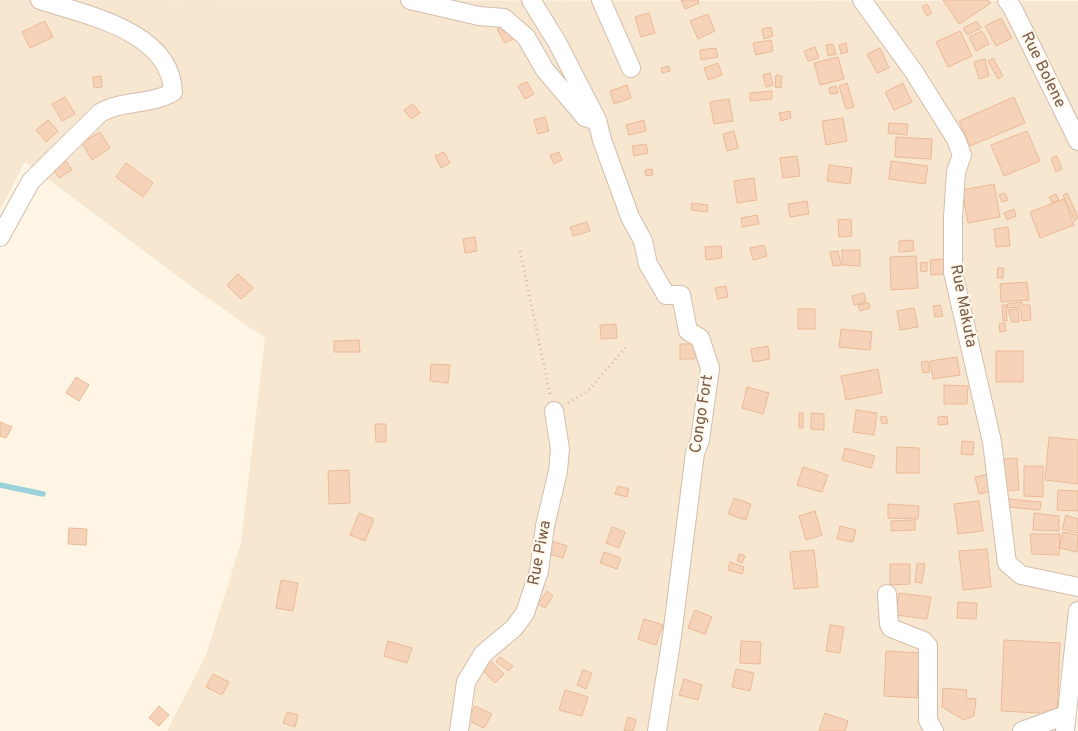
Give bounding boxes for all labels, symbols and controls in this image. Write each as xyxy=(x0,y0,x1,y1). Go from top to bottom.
street label: Rue Bolene xyxy=(1016,29,1070,111)
street label: Rue Makuta xyxy=(945,263,981,349)
street label: Congo Fort xyxy=(686,373,718,455)
street label: Rue Piwa xyxy=(524,519,556,587)

